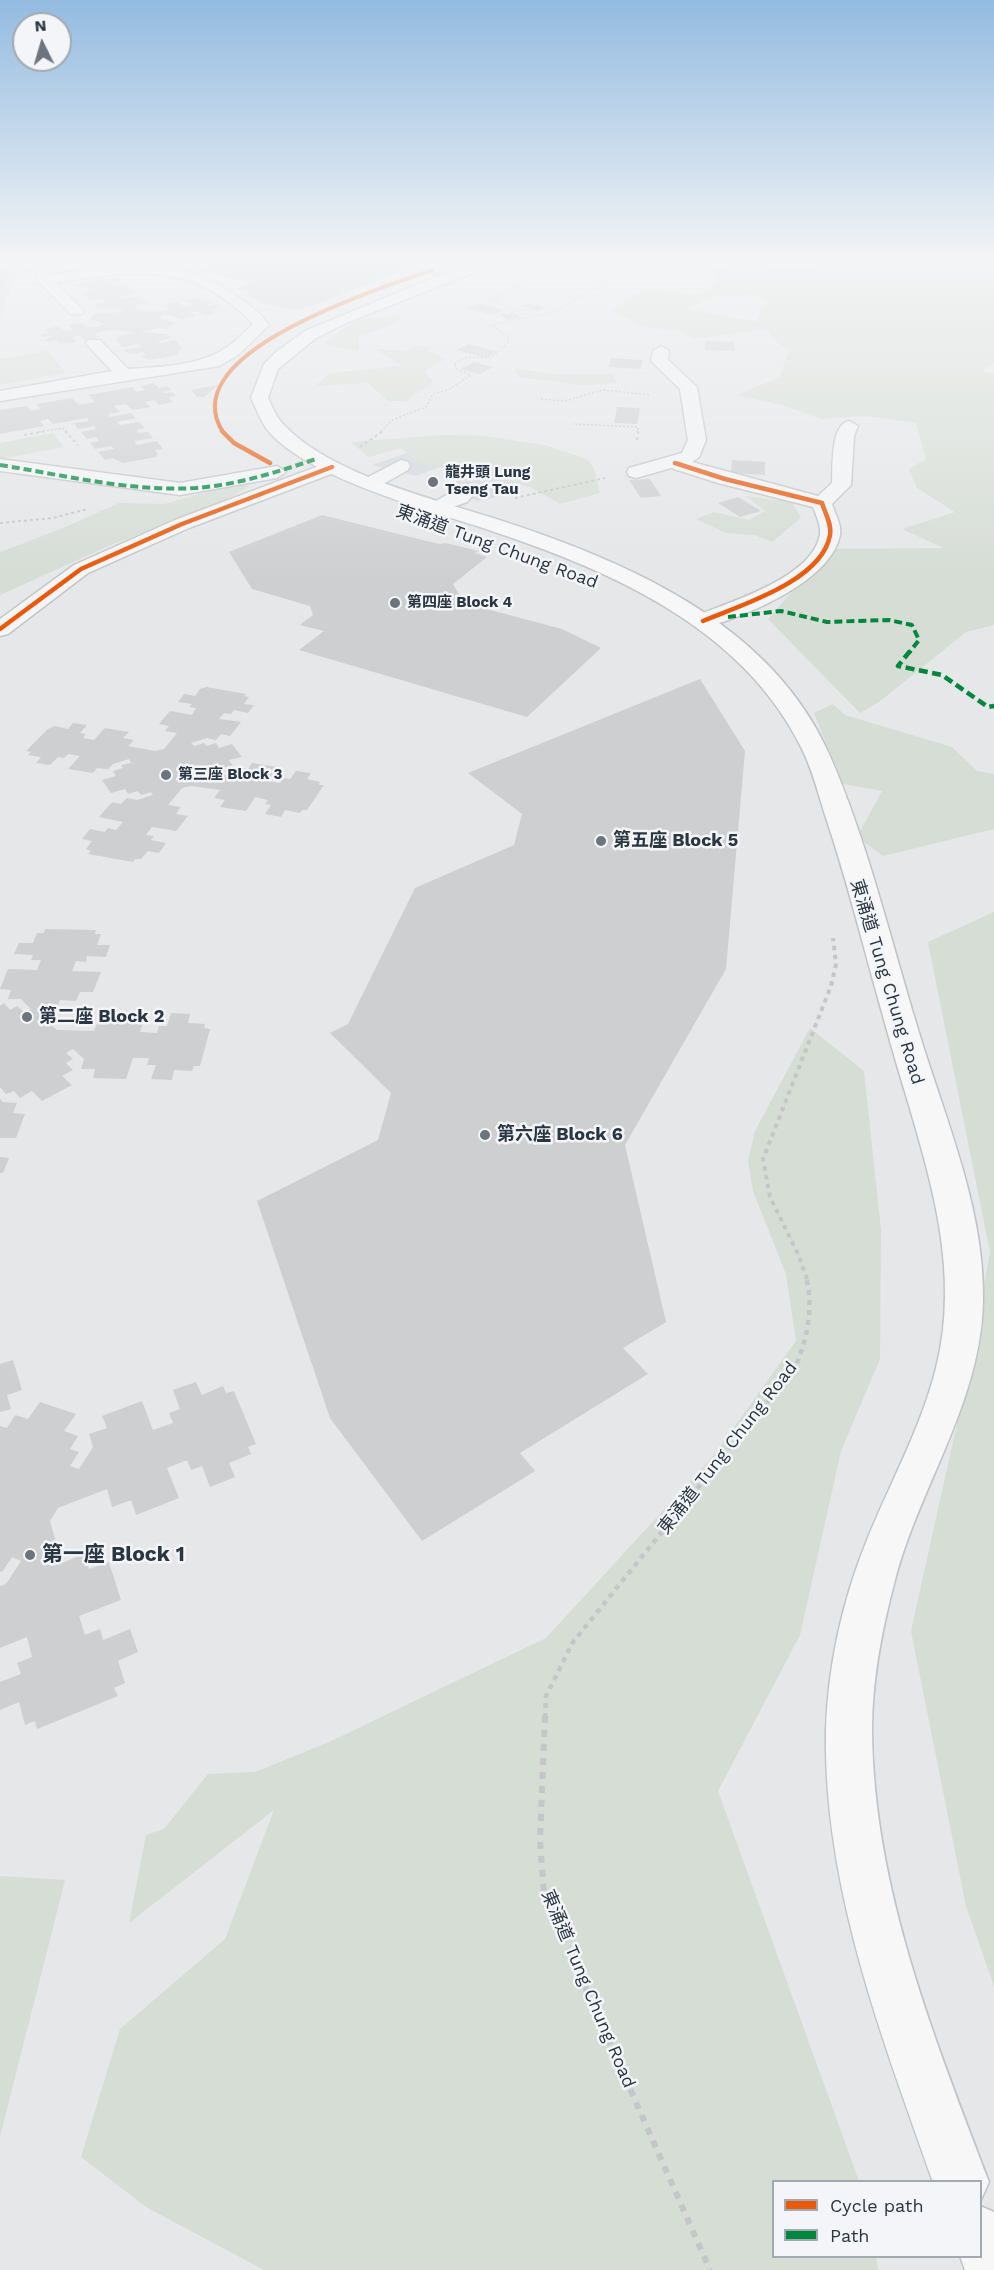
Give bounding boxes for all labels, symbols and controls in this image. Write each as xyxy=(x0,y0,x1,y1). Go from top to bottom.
north arrow xyxy=(12,12,72,72)
text: N xyxy=(34,16,47,36)
place label: 龍井頭 Lung Tseng Tau xyxy=(445,464,530,499)
marker: 龍井頭 Lung Tseng Tau xyxy=(426,475,440,489)
street label: 東涌道 Tung Chung Road xyxy=(393,500,601,594)
place label: 第四座 Block 4 xyxy=(407,594,512,612)
marker: 第四座 Block 4 xyxy=(388,596,402,610)
place label: 第三座 Block 3 xyxy=(178,766,282,784)
marker: 第三座 Block 3 xyxy=(159,768,173,782)
place label: 第五座 Block 5 xyxy=(613,830,738,852)
marker: 第五座 Block 5 xyxy=(594,834,608,848)
street label: 東涌道 Tung Chung Road xyxy=(846,877,928,1087)
place label: 第二座 Block 2 xyxy=(39,1006,164,1028)
marker: 第二座 Block 2 xyxy=(20,1010,34,1024)
place label: 第六座 Block 6 xyxy=(497,1124,623,1146)
marker: 第六座 Block 6 xyxy=(478,1128,492,1142)
street label: 東涌道 Tung Chung Road xyxy=(654,1357,802,1539)
place label: 第一座 Block 1 xyxy=(42,1542,185,1568)
marker: 第一座 Block 1 xyxy=(23,1548,37,1562)
street label: 東涌道 Tung Chung Road xyxy=(536,1887,640,2091)
legend xyxy=(772,2180,982,2258)
text: Cycle path xyxy=(830,2195,924,2216)
text: Path xyxy=(830,2225,870,2246)

